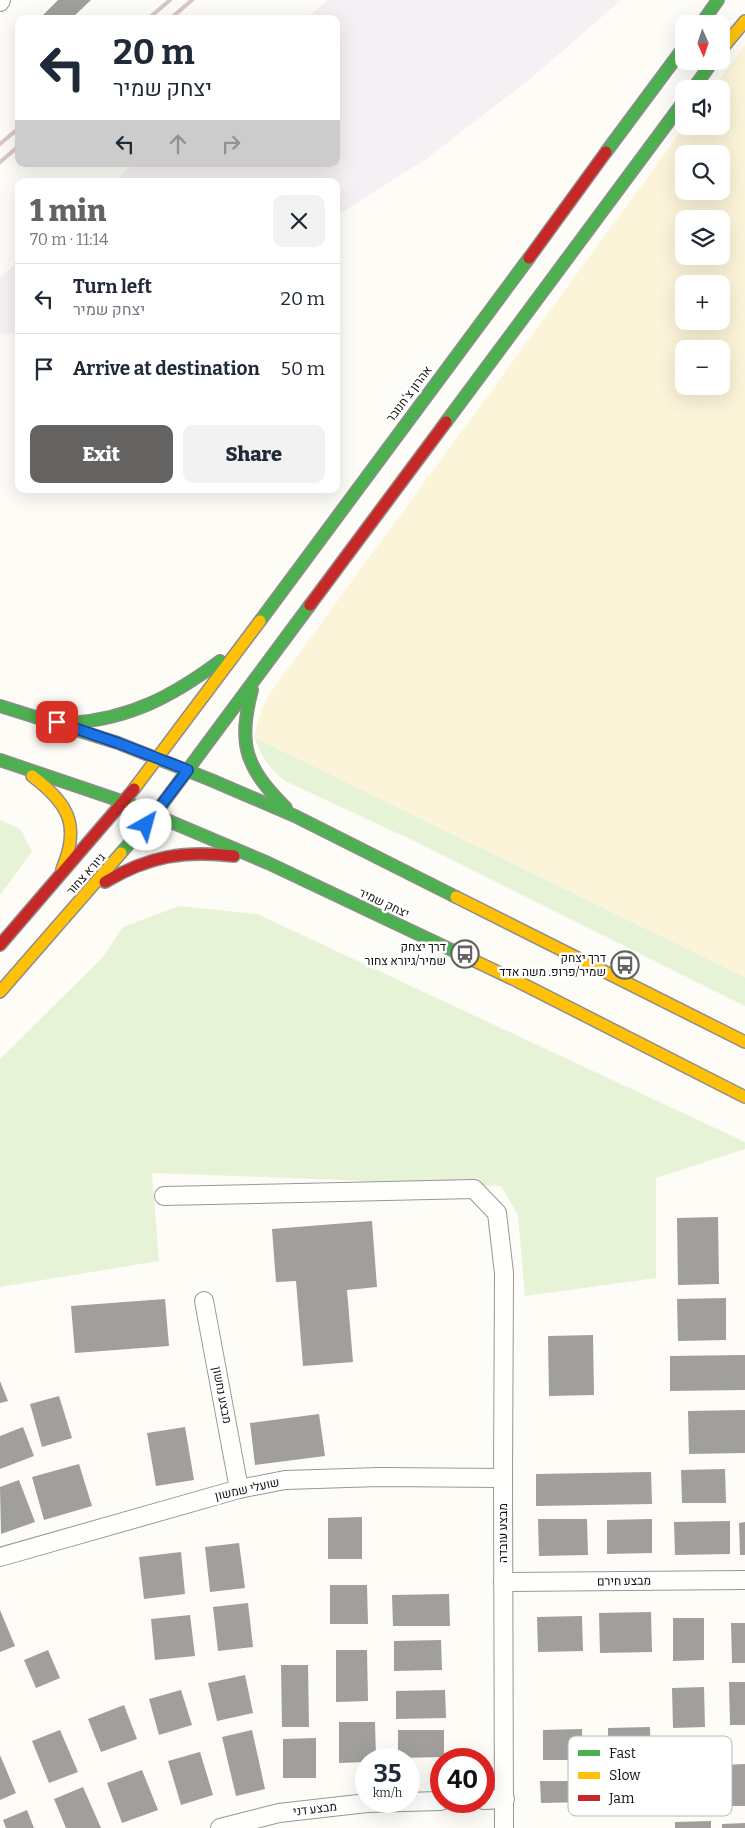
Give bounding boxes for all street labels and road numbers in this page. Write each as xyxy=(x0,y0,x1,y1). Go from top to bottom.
street label: אהרון צ'חנובר xyxy=(383,363,435,425)
street label: גיורא צחור xyxy=(64,850,109,898)
street label: יצחק שמיר xyxy=(357,885,411,921)
street label: מבצע נחשון xyxy=(210,1365,234,1425)
street label: שועלי שמשון xyxy=(213,1475,281,1503)
street label: מבצע עובדה xyxy=(496,1503,510,1563)
street label: מבצע חירם xyxy=(597,1574,651,1588)
street label: מבצע דני xyxy=(292,1799,338,1819)

